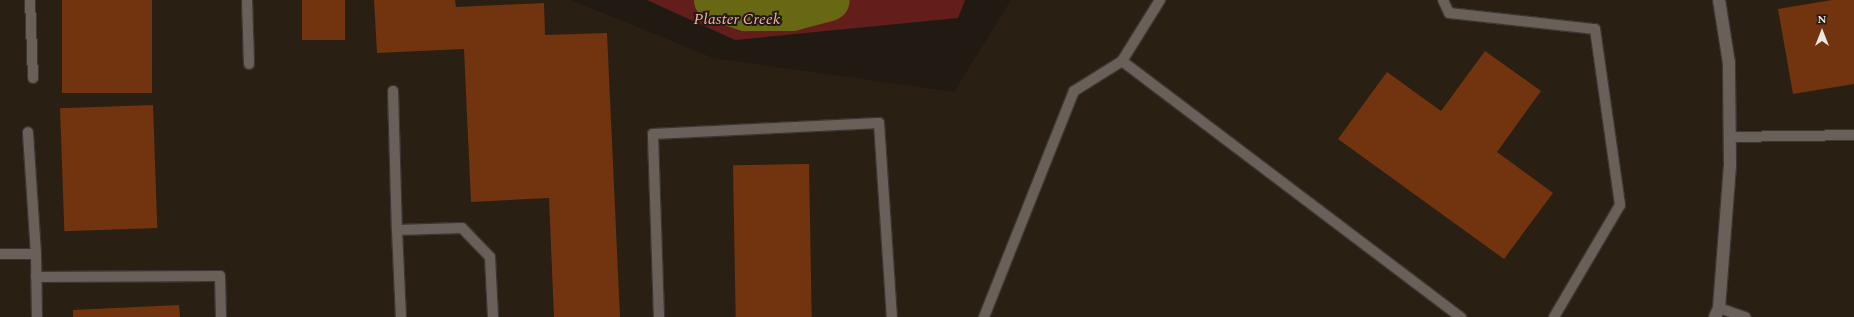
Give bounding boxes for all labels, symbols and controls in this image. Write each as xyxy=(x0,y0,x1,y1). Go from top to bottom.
park label: Plaster Creek xyxy=(694,9,780,29)
text: N xyxy=(1818,11,1826,28)
north arrow xyxy=(1802,12,1842,52)

